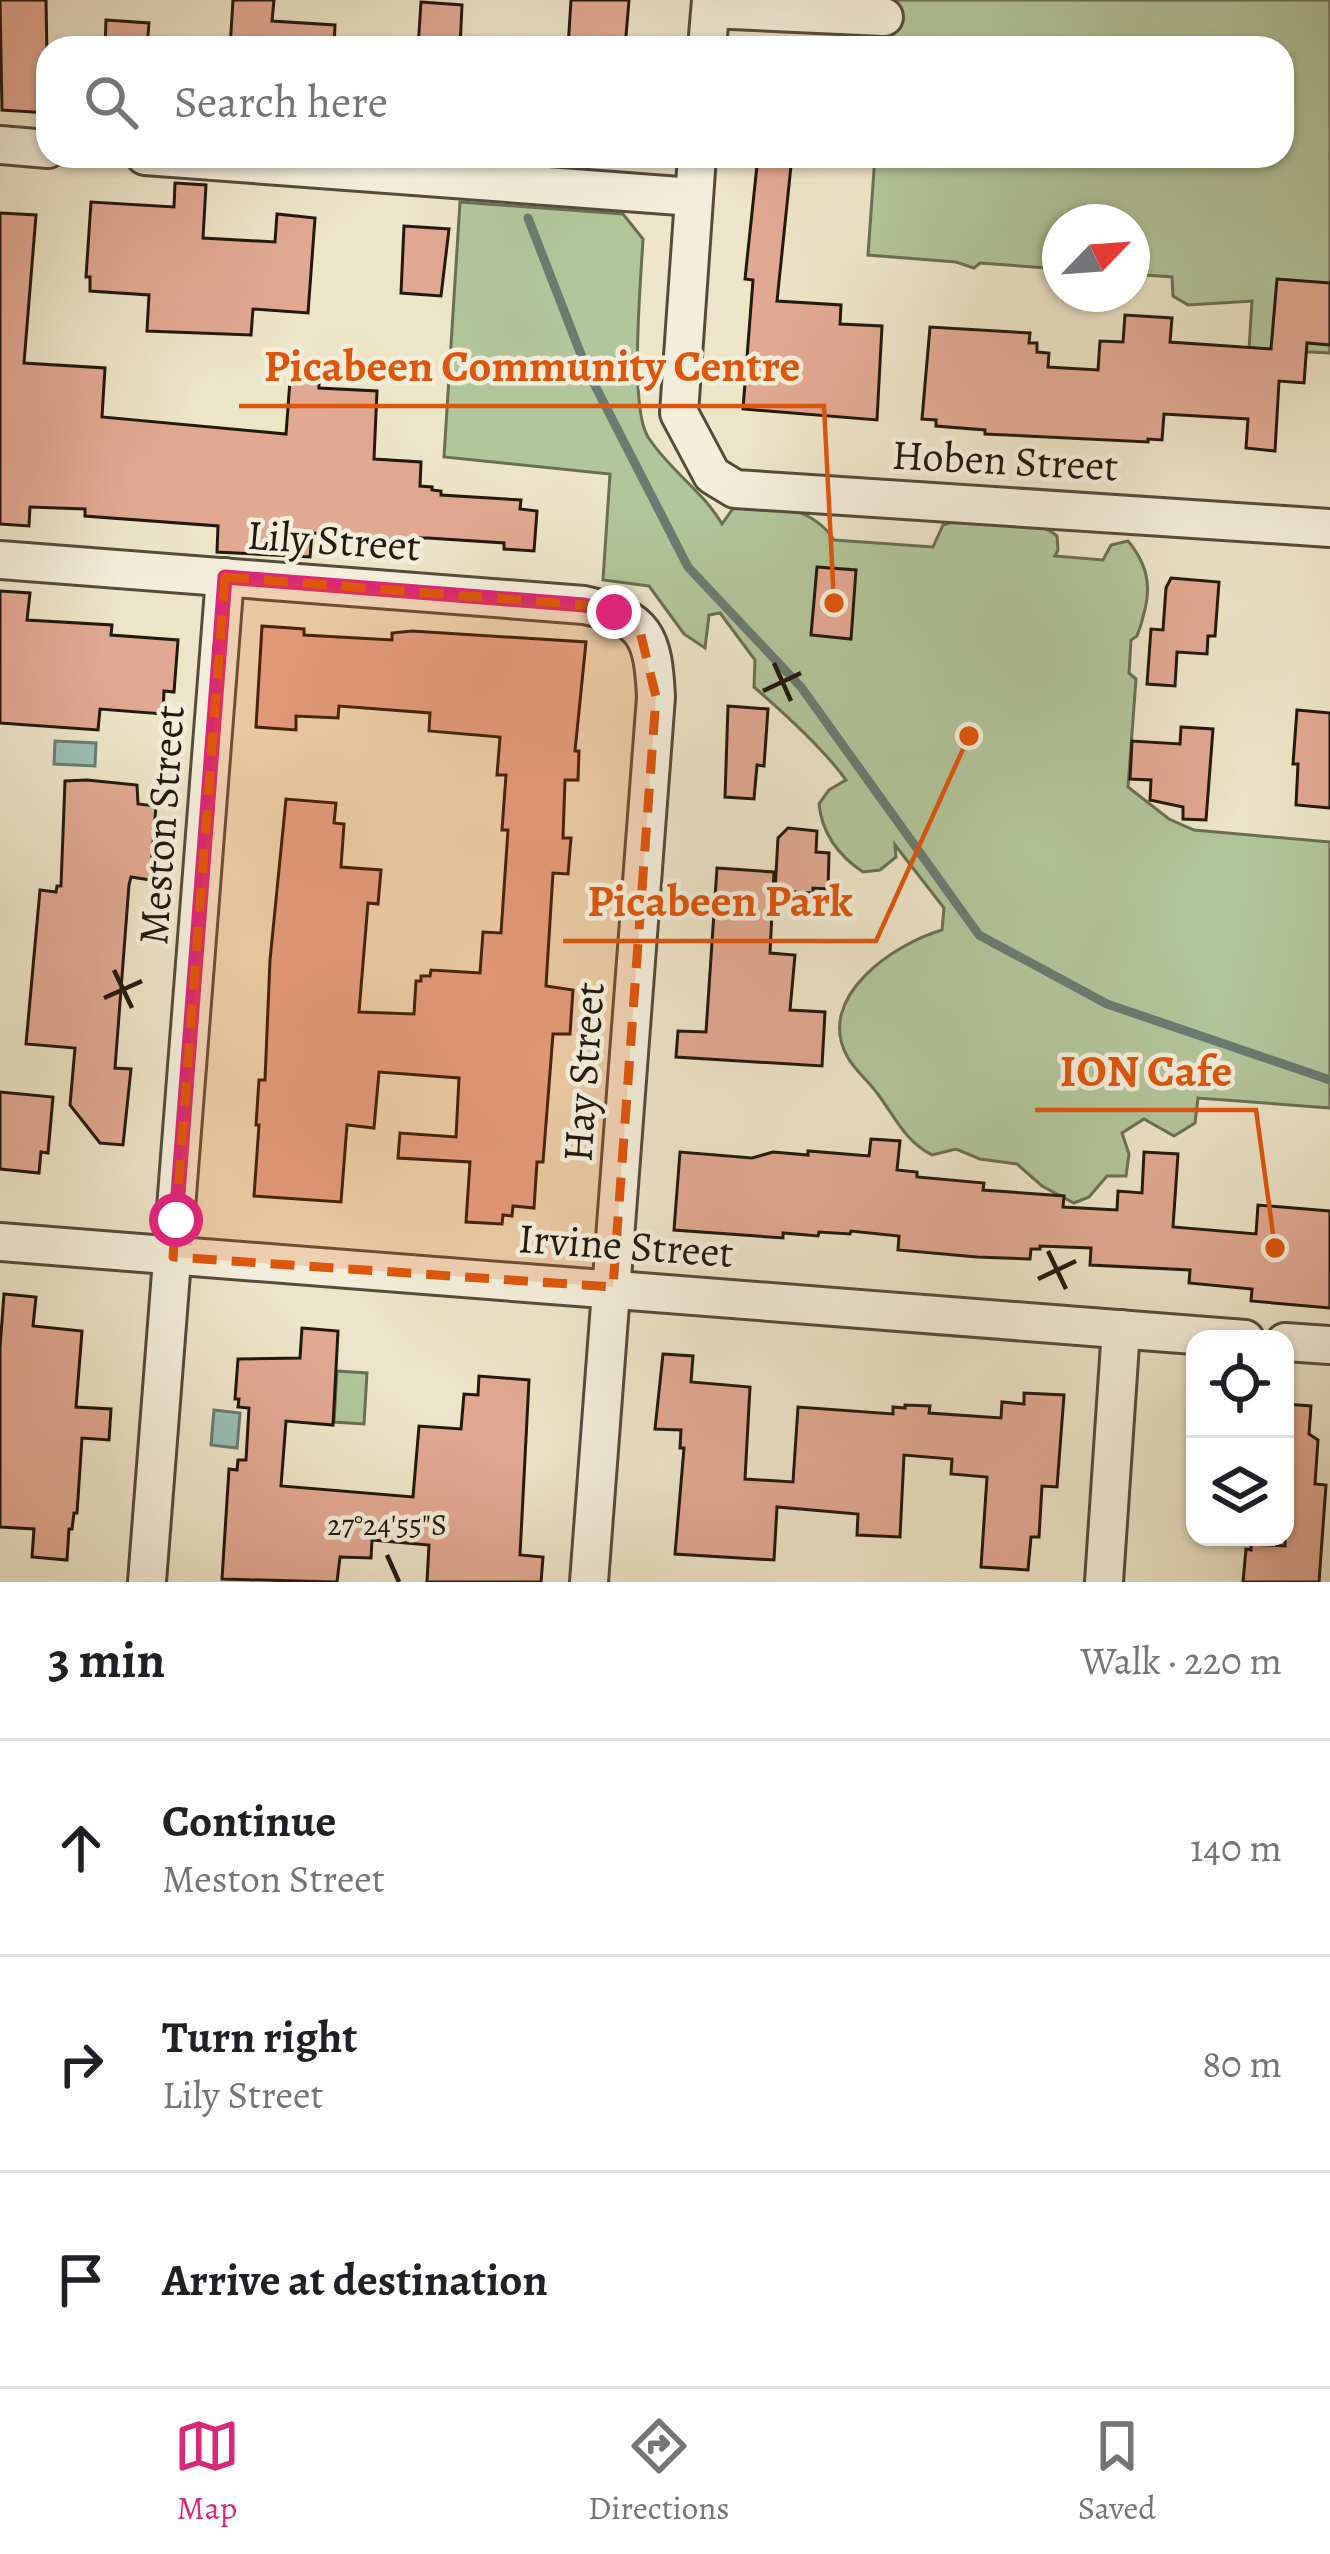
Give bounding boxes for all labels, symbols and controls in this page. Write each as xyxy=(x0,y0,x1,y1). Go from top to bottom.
search box xyxy=(36,36,1294,168)
icon: search xyxy=(78,69,144,135)
text: Search here xyxy=(174,71,388,133)
north arrow xyxy=(1042,204,1150,312)
callout: Picabeen Community Centre xyxy=(239,325,824,406)
text: Picabeen Community Centre xyxy=(264,335,800,397)
street label: Hoben Street xyxy=(890,426,1120,494)
street label: Lily Street xyxy=(245,506,423,574)
route end xyxy=(587,585,641,639)
street label: Meston Street xyxy=(124,703,198,947)
callout: Picabeen Park xyxy=(563,860,876,941)
text: Picabeen Park xyxy=(587,870,854,932)
street label: Hay Street xyxy=(548,980,618,1164)
callout: ION Cafe xyxy=(1035,1029,1256,1110)
text: ION Cafe xyxy=(1060,1040,1232,1102)
route start xyxy=(149,1193,203,1247)
street label: Irvine Street xyxy=(517,1209,736,1281)
map controls xyxy=(1186,1330,1294,1546)
button: locate xyxy=(1186,1330,1294,1438)
button: layers xyxy=(1186,1438,1294,1546)
text: 27°24'55"S xyxy=(327,1505,447,1545)
text: 3 min xyxy=(48,1625,165,1695)
text: Walk · 220 m xyxy=(1081,1634,1282,1687)
text: Continue xyxy=(162,1790,336,1852)
icon: ahead xyxy=(48,1815,114,1881)
text: 140 m xyxy=(1190,1821,1282,1874)
text: Meston Street xyxy=(162,1852,385,1905)
text: Turn right xyxy=(162,2006,357,2068)
icon: right xyxy=(48,2031,114,2097)
text: 80 m xyxy=(1202,2037,1282,2090)
text: Lily Street xyxy=(162,2068,323,2121)
icon: arrive xyxy=(48,2247,114,2313)
text: Arrive at destination xyxy=(162,2249,548,2311)
tab: Map xyxy=(174,2413,240,2530)
tab: Directions xyxy=(588,2413,730,2530)
tab: Saved xyxy=(1078,2413,1156,2530)

